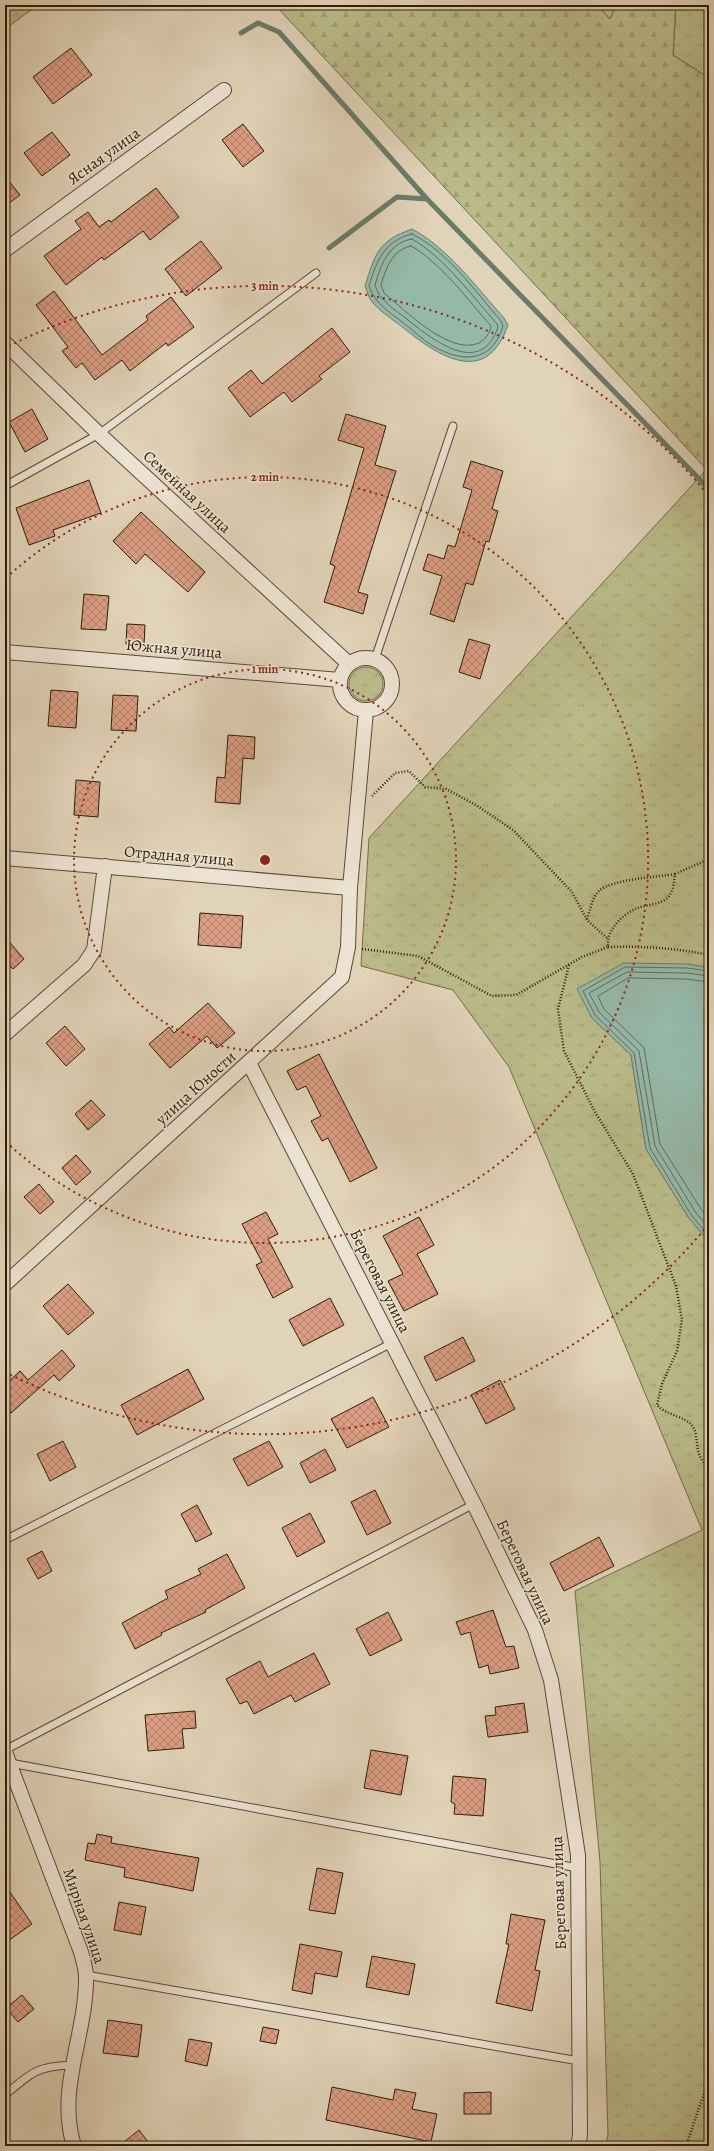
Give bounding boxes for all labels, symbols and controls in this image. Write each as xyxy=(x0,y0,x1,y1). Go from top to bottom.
street label: Ясная улица xyxy=(63,122,145,190)
text: 3 min xyxy=(251,278,279,294)
street label: Семейная улица xyxy=(138,445,236,539)
text: 2 min xyxy=(251,469,279,485)
street label: Южная улица xyxy=(125,634,224,664)
text: 1 min xyxy=(252,661,279,677)
street label: Отрадная улица xyxy=(123,840,235,872)
centre of rings xyxy=(258,853,272,867)
street label: улица Юности xyxy=(150,1046,241,1131)
street label: Береговая улица xyxy=(344,1225,416,1337)
street label: Береговая улица xyxy=(491,1516,559,1629)
street label: Береговая улица xyxy=(546,1835,572,1950)
street label: Мирная улица xyxy=(57,1865,111,1967)

